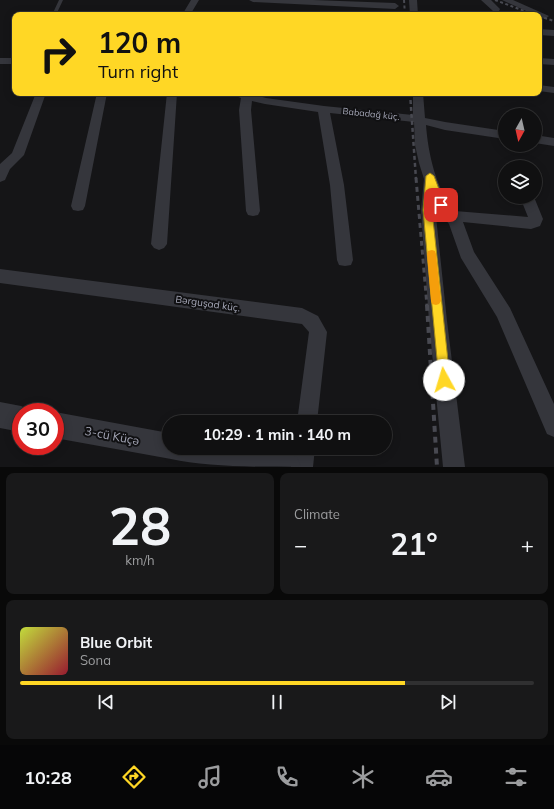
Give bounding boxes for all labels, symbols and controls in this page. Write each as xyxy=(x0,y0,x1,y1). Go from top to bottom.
text: 120 m xyxy=(98,25,181,60)
icon: right xyxy=(32,28,84,80)
text: Turn right xyxy=(98,60,178,83)
street label: Babadağ küç. xyxy=(342,105,400,122)
north arrow xyxy=(498,108,542,152)
map controls xyxy=(498,108,542,204)
button: layers xyxy=(498,160,542,204)
pin xyxy=(424,188,458,222)
icon: arrive xyxy=(430,194,452,216)
street label: Bərguşad küç. xyxy=(175,293,241,314)
position arrow xyxy=(423,359,465,401)
speed limit sign: 30 xyxy=(12,403,64,455)
street label: 3-cü Küçə xyxy=(84,423,141,448)
text: 10:29 · 1 min · 140 m xyxy=(203,425,351,444)
text: 28 xyxy=(109,493,171,558)
text: Climate xyxy=(294,506,340,522)
text: 21° xyxy=(390,525,438,563)
text: − xyxy=(294,531,307,559)
text: + xyxy=(521,531,534,559)
text: km/h xyxy=(125,552,155,568)
text: Blue Orbit xyxy=(80,633,152,652)
text: Sona xyxy=(80,652,111,668)
icon: previous xyxy=(95,691,117,713)
icon: pause xyxy=(266,691,288,713)
icon: next xyxy=(437,691,459,713)
icon: directions xyxy=(120,763,148,791)
icon: music xyxy=(196,763,224,791)
icon: phone xyxy=(273,763,301,791)
icon: climate xyxy=(349,763,377,791)
icon: car xyxy=(425,763,453,791)
icon: filters xyxy=(502,763,530,791)
text: 10:28 xyxy=(24,766,72,789)

